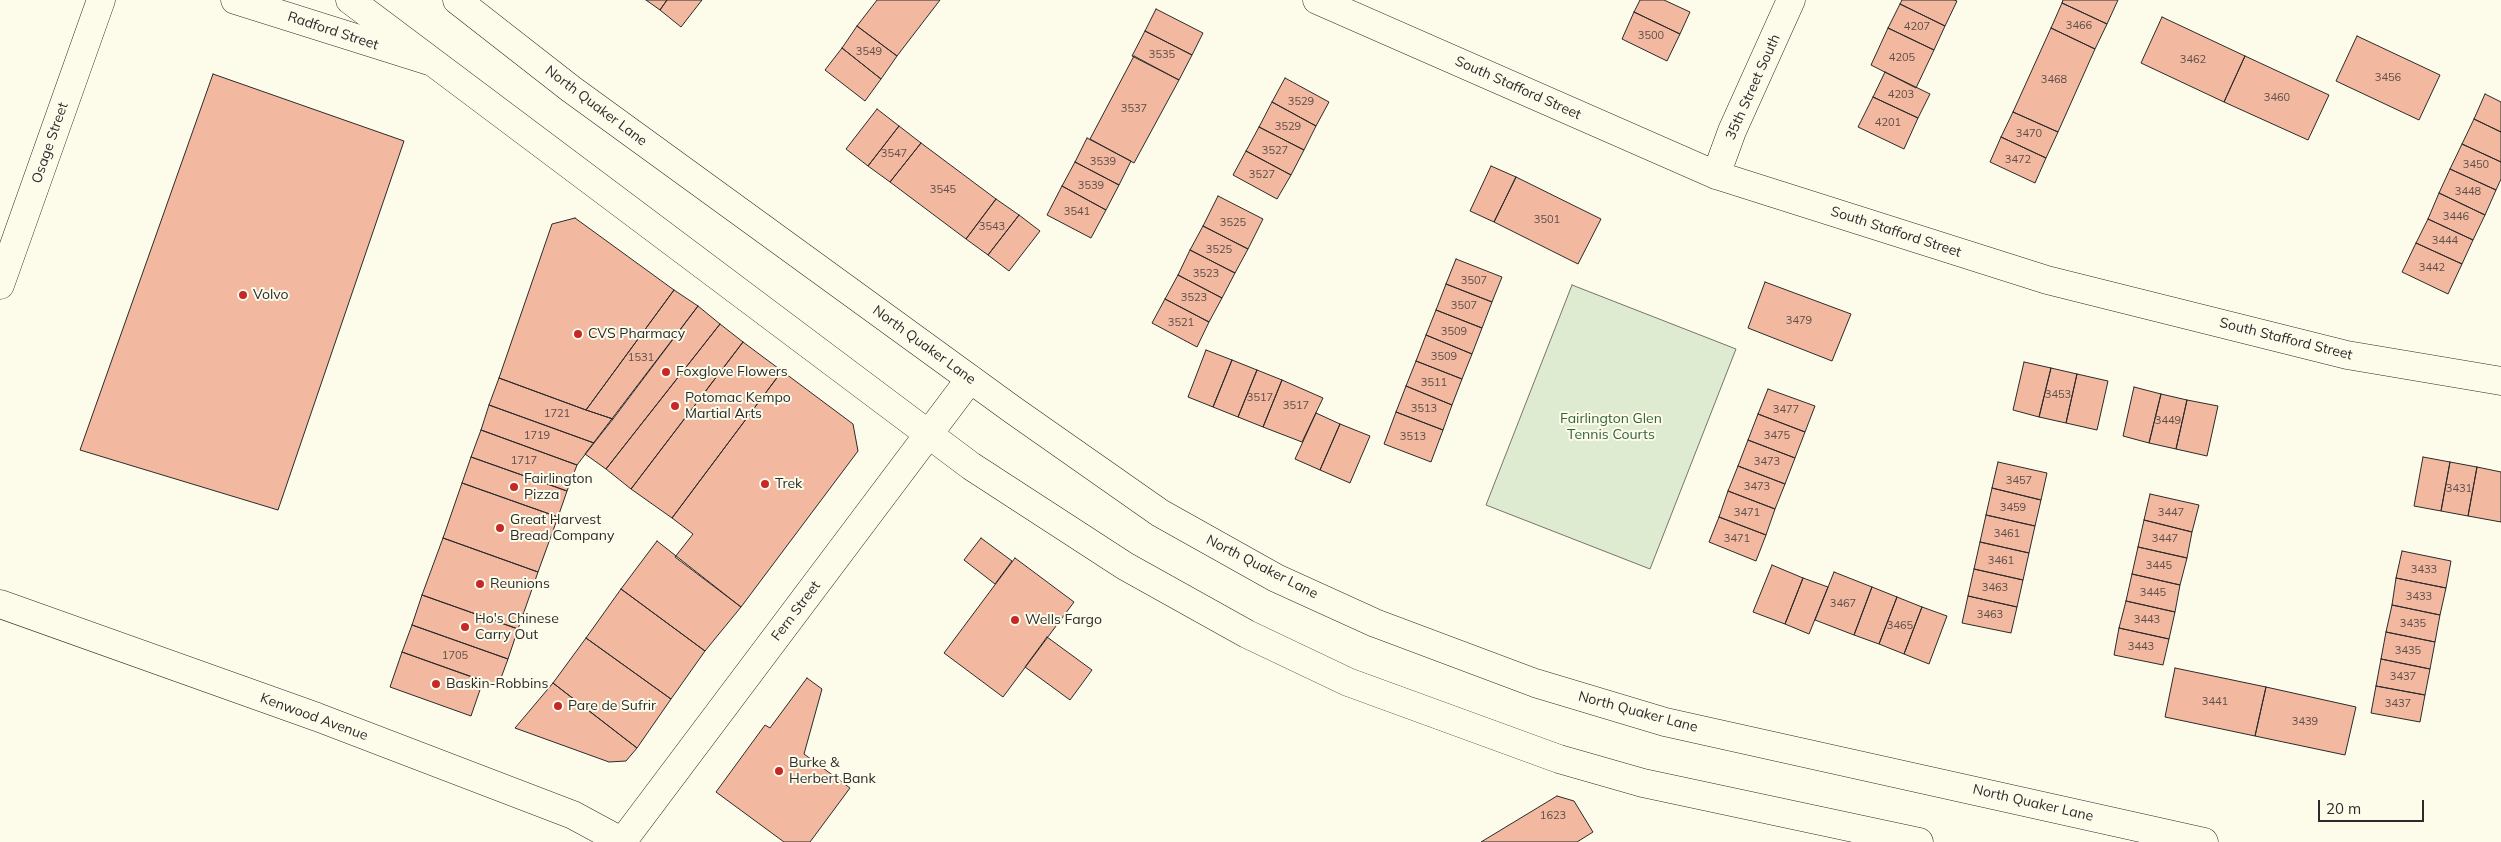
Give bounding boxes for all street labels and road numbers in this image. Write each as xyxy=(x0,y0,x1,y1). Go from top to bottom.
street label: Radford Street xyxy=(285,8,381,54)
street label: 35th Street South xyxy=(1722,32,1784,142)
street label: South Stafford Street xyxy=(1452,53,1584,123)
street label: North Quaker Lane xyxy=(542,62,650,150)
street label: Osage Street xyxy=(28,100,72,186)
street label: South Stafford Street xyxy=(1829,203,1963,261)
street label: North Quaker Lane xyxy=(869,302,979,388)
street label: South Stafford Street xyxy=(2218,314,2354,364)
street label: North Quaker Lane xyxy=(1203,532,1321,602)
street label: Fern Street xyxy=(768,578,824,644)
street label: North Quaker Lane xyxy=(1576,688,1700,736)
street label: Kenwood Avenue xyxy=(258,690,370,744)
street label: North Quaker Lane xyxy=(1971,781,2095,825)

